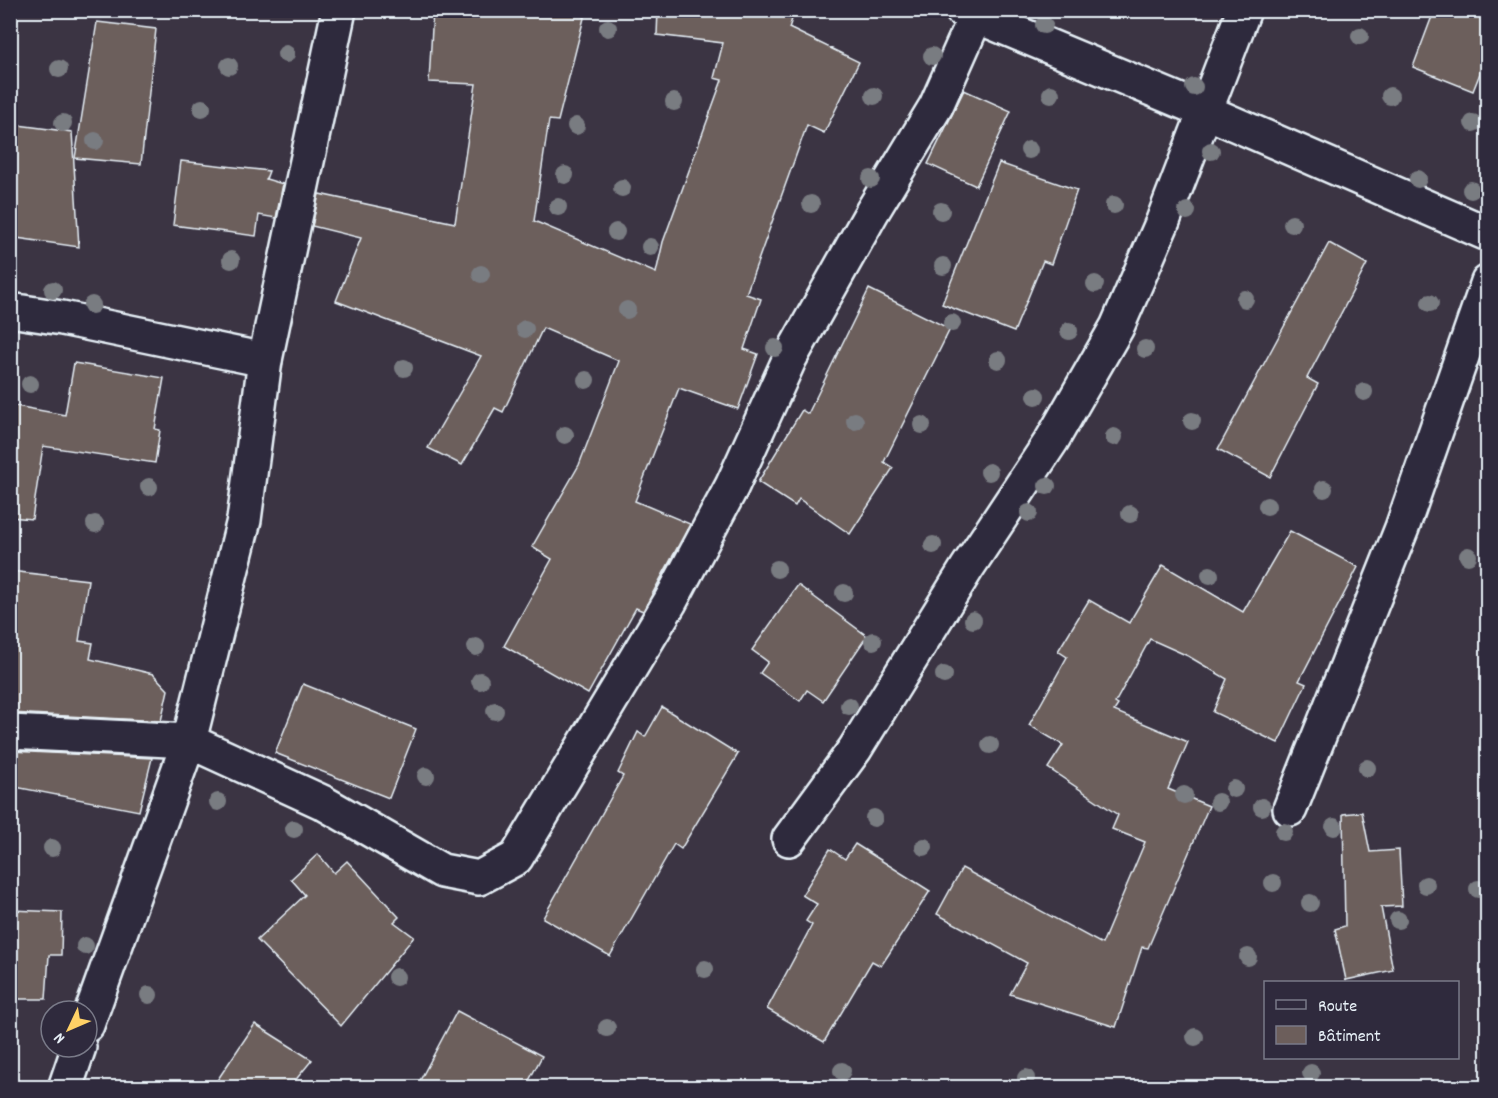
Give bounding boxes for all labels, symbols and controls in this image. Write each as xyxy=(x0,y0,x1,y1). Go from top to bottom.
legend xyxy=(1264,981,1459,1059)
text: Route xyxy=(1318,995,1357,1020)
north arrow xyxy=(39,999,99,1059)
text: Bâtiment xyxy=(1318,1025,1381,1050)
text: N xyxy=(49,1027,71,1049)

